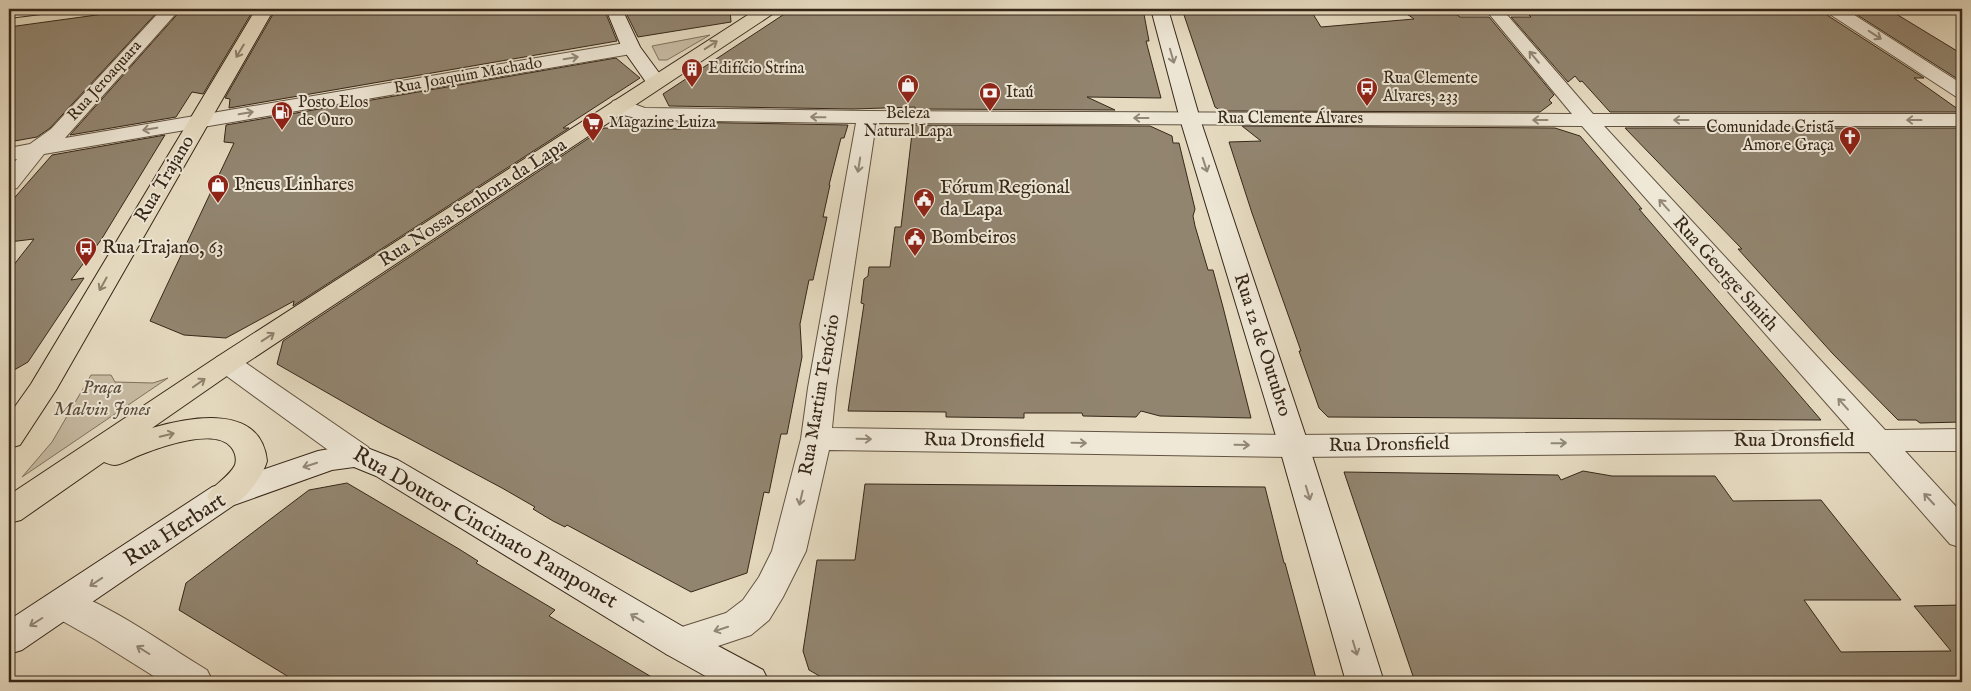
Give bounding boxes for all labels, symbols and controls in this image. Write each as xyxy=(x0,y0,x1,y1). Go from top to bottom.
one-way arrow xyxy=(1868,30,1882,41)
street label: Rua Jeroaquara xyxy=(64,36,146,125)
one-way arrow xyxy=(703,40,717,50)
one-way arrow xyxy=(235,43,245,57)
one-way arrow xyxy=(1168,47,1178,63)
one-way arrow xyxy=(1529,51,1540,64)
street label: Rua Joaquim Machado xyxy=(392,53,544,99)
one-way arrow xyxy=(562,53,578,63)
building icon: Edifício Strina xyxy=(680,57,704,88)
place label: Edifício Strina xyxy=(708,59,804,79)
place label: Rua Clemente Alvares, 233 xyxy=(1382,69,1478,107)
shop icon: Beleza Natural Lapa xyxy=(896,73,920,104)
bus stop icon: Rua Clemente Alvares, 233 xyxy=(1355,76,1379,107)
bank icon: Itaú xyxy=(978,81,1002,112)
place label: Itaú xyxy=(1006,83,1033,103)
place label: Posto Elos de Ouro xyxy=(298,93,369,131)
fuel station icon: Posto Elos de Ouro xyxy=(270,100,294,131)
place label: Beleza Natural Lapa xyxy=(864,104,952,142)
street label: Rua Clemente Álvares xyxy=(1217,107,1363,129)
one-way arrow xyxy=(238,108,254,118)
supermarket icon: Magazine Luiza xyxy=(581,111,605,142)
one-way arrow xyxy=(811,112,827,122)
place label: Magazine Luiza xyxy=(609,113,716,133)
one-way arrow xyxy=(1134,113,1150,123)
one-way arrow xyxy=(1532,115,1548,125)
one-way arrow xyxy=(1673,115,1690,125)
one-way arrow xyxy=(1906,115,1922,125)
place label: Comunidade Cristã Amor e Graça xyxy=(1706,118,1834,156)
one-way arrow xyxy=(143,125,159,135)
church icon: Comunidade Cristã Amor e Graça xyxy=(1838,125,1862,156)
street label: Rua Trajano xyxy=(130,131,200,227)
street label: Rua Nossa Senhora da Lapa xyxy=(375,133,572,273)
one-way arrow xyxy=(853,157,863,173)
one-way arrow xyxy=(1201,157,1210,172)
shop icon: Pneus Linhares xyxy=(206,173,230,204)
place label: Pneus Linhares xyxy=(234,173,354,197)
place label: Fórum Regional da Lapa xyxy=(940,176,1071,222)
public building icon: Fórum Regional da Lapa xyxy=(912,187,936,218)
one-way arrow xyxy=(1658,199,1670,212)
street label: Rua George Smith xyxy=(1667,211,1783,337)
public building icon: Bombeiros xyxy=(903,226,927,257)
place label: Bombeiros xyxy=(931,226,1016,250)
bus stop icon: Rua Trajano, 63 xyxy=(74,236,98,267)
place label: Rua Trajano, 63 xyxy=(102,236,224,260)
street label: Rua 12 de Outubro xyxy=(1228,270,1296,420)
one-way arrow xyxy=(98,277,108,292)
street label: Rua Martim Tenório xyxy=(794,312,846,478)
one-way arrow xyxy=(260,331,274,341)
park label: Praça Malvin Jones xyxy=(53,376,151,422)
one-way arrow xyxy=(192,378,206,388)
one-way arrow xyxy=(1837,398,1848,411)
street label: Rua Dronsfield xyxy=(923,428,1045,454)
street label: Rua Dronsfield xyxy=(1734,429,1855,453)
one-way arrow xyxy=(159,430,175,439)
street label: Rua Dronsfield xyxy=(1328,432,1450,458)
one-way arrow xyxy=(856,435,872,444)
one-way arrow xyxy=(1071,438,1087,448)
one-way arrow xyxy=(1550,438,1567,448)
one-way arrow xyxy=(1234,440,1250,450)
street label: Rua Doutor Cincinato Pamponet xyxy=(347,441,623,616)
one-way arrow xyxy=(302,461,318,471)
one-way arrow xyxy=(1304,484,1313,500)
street label: Rua Herbart xyxy=(119,486,232,573)
one-way arrow xyxy=(796,489,805,505)
one-way arrow xyxy=(1923,493,1935,505)
one-way arrow xyxy=(89,577,103,587)
one-way arrow xyxy=(631,612,645,622)
one-way arrow xyxy=(29,616,43,627)
one-way arrow xyxy=(714,625,730,634)
one-way arrow xyxy=(1351,640,1361,656)
one-way arrow xyxy=(136,644,150,654)

